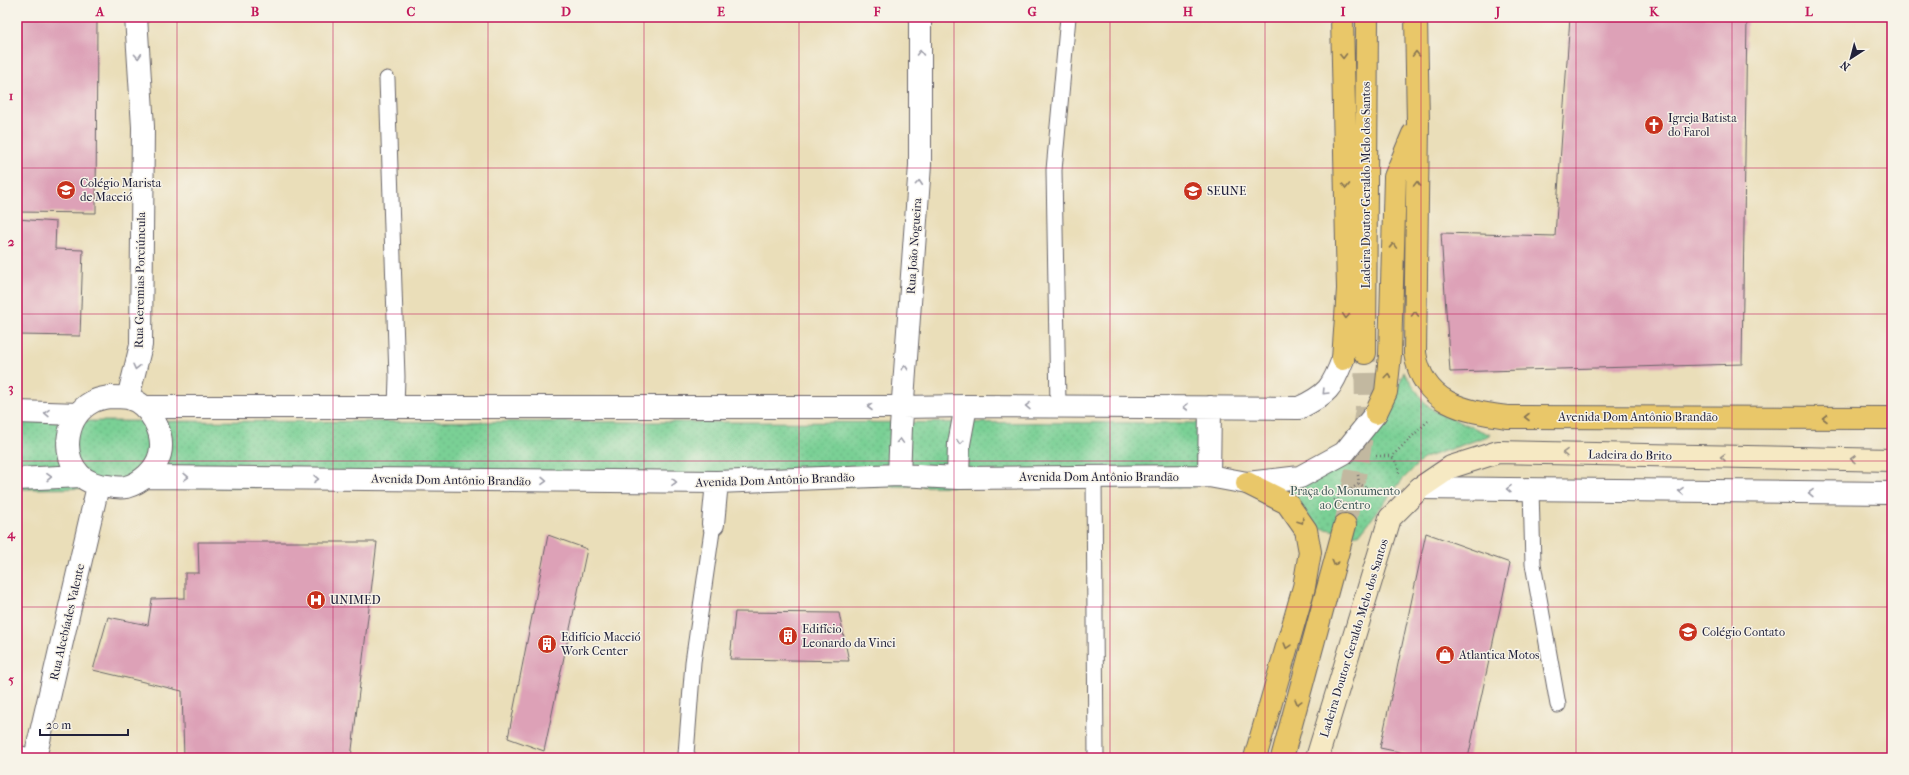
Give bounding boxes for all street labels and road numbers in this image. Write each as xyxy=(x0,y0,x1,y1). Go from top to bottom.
street label: Ladeira Doutor Geraldo Melo dos Santos xyxy=(1359,81,1373,289)
street label: Rua João Nogueira xyxy=(904,197,924,295)
street label: Rua Geremias Porciúncula xyxy=(132,211,148,348)
street label: Avenida Dom Antônio Brandão xyxy=(1557,410,1718,424)
street label: Ladeira do Brito xyxy=(1588,447,1672,463)
street label: Avenida Dom Antônio Brandão xyxy=(694,470,855,490)
street label: Avenida Dom Antônio Brandão xyxy=(1018,470,1179,484)
street label: Avenida Dom Antônio Brandão xyxy=(370,472,531,488)
street label: Ladeira Doutor Geraldo Melo dos Santos xyxy=(1317,536,1391,739)
street label: Rua Alcebíades Valente xyxy=(47,562,87,682)

